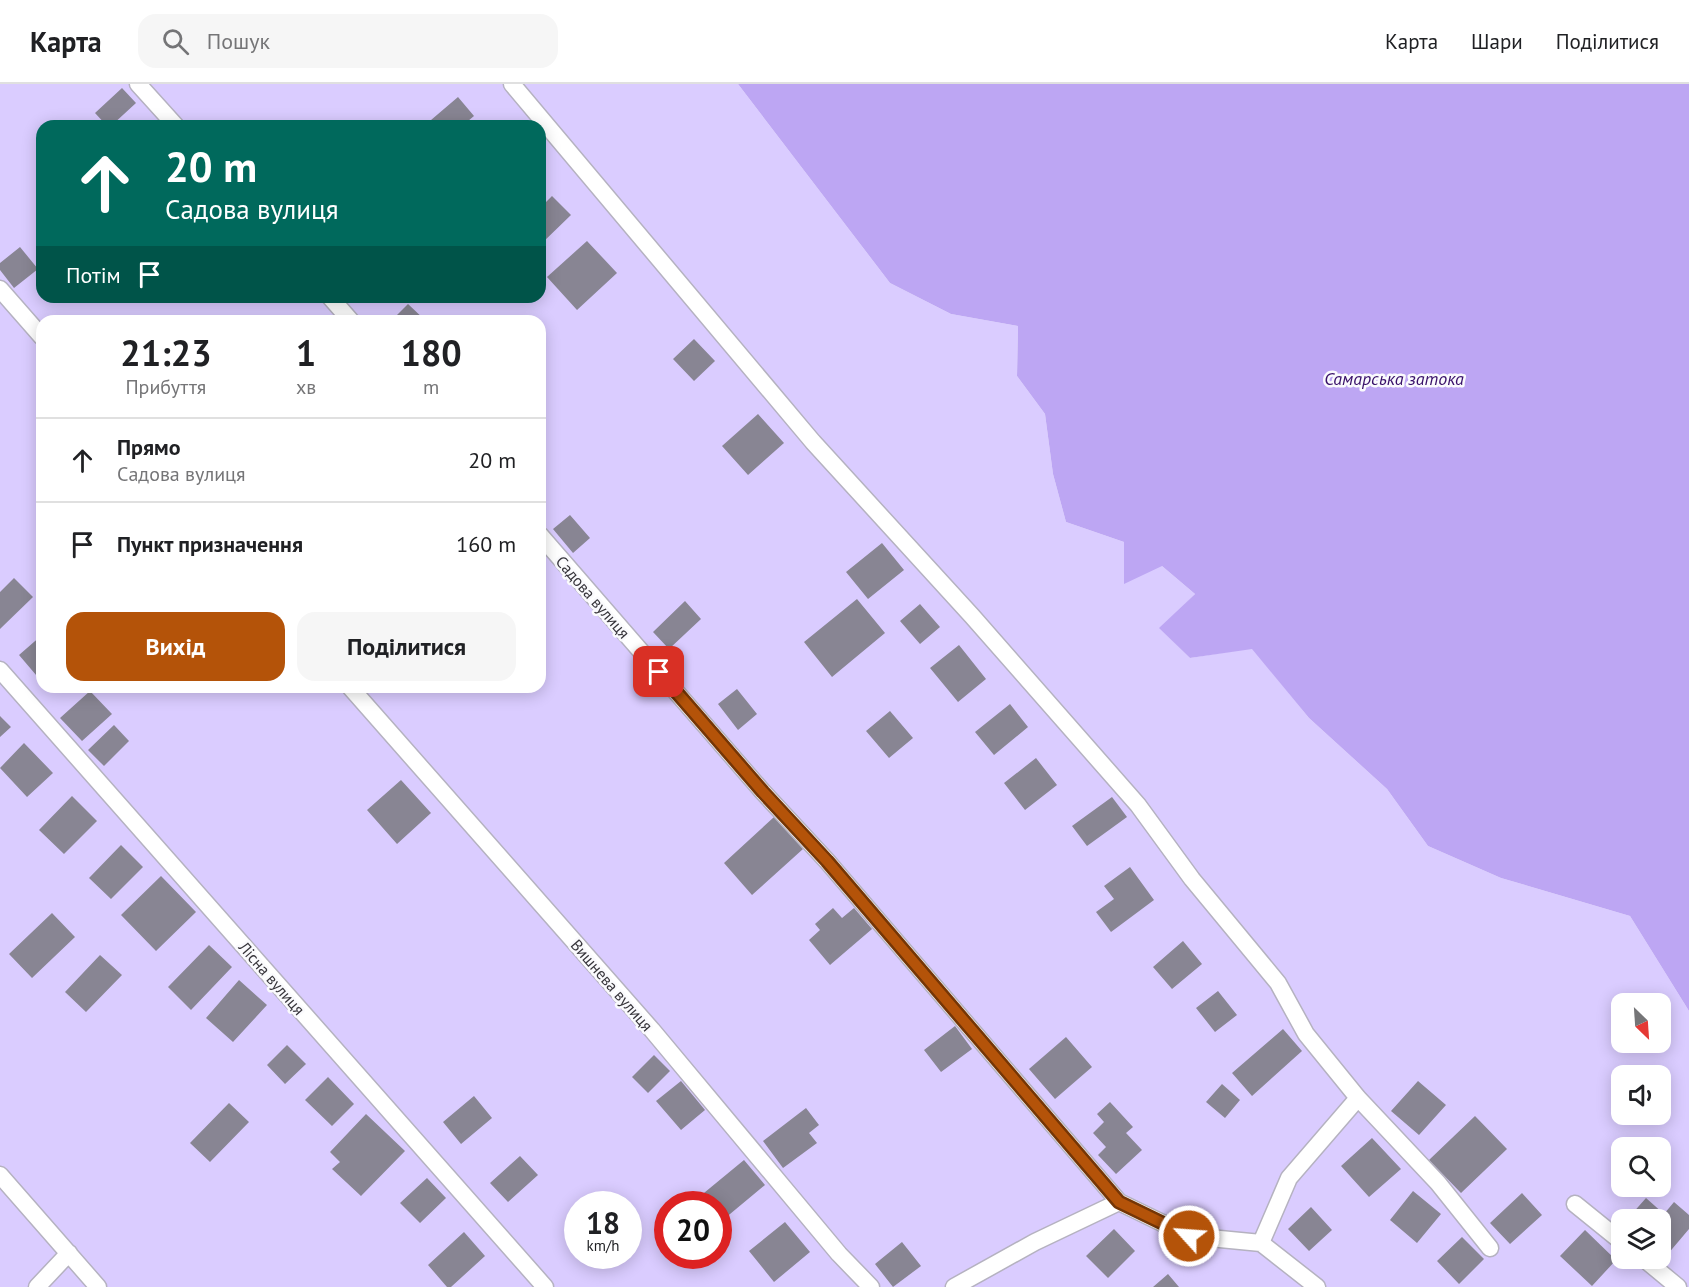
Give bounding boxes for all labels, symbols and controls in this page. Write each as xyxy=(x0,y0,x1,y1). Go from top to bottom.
search box xyxy=(138,14,558,68)
text: Карта xyxy=(30,23,102,60)
icon: search xyxy=(159,25,192,58)
text: Пошук xyxy=(207,27,270,55)
text: Карта xyxy=(1385,28,1438,55)
text: Шари xyxy=(1471,28,1523,55)
text: Поділитися xyxy=(1556,28,1659,55)
text: 20 m xyxy=(165,139,257,194)
icon: ahead xyxy=(66,144,144,222)
text: Садова вулиця xyxy=(165,192,339,226)
icon: arrive xyxy=(133,258,166,291)
text: Потім xyxy=(66,261,121,289)
text: 21:23 xyxy=(120,329,212,376)
text: 1 xyxy=(296,329,316,376)
text: 180 xyxy=(400,329,462,376)
water label: Самарська затока xyxy=(1324,367,1464,390)
text: Прибуття xyxy=(125,374,206,400)
text: хв xyxy=(296,374,316,400)
text: m xyxy=(423,374,439,400)
text: Прямо xyxy=(117,433,180,461)
icon: ahead xyxy=(66,444,99,477)
text: 20 m xyxy=(468,446,516,474)
text: Садова вулиця xyxy=(117,461,246,487)
icon: arrive xyxy=(66,528,99,561)
text: Пункт призначення xyxy=(117,530,303,558)
text: 160 m xyxy=(456,530,516,558)
street label: Садова вулиця xyxy=(552,552,634,642)
button: Вихід xyxy=(66,612,285,681)
button: Поділитися xyxy=(297,612,516,681)
pin xyxy=(633,646,684,697)
icon: arrive xyxy=(642,655,675,688)
street label: Вишнева вулиця xyxy=(567,935,657,1035)
street label: Лісна вулиця xyxy=(234,936,309,1019)
north arrow xyxy=(1611,993,1671,1053)
map controls xyxy=(1611,993,1671,1269)
button: sound xyxy=(1611,1065,1671,1125)
button: search xyxy=(1611,1137,1671,1197)
speed limit sign: 20 xyxy=(654,1191,732,1269)
text: 18 xyxy=(586,1203,620,1242)
position arrow xyxy=(1157,1204,1221,1268)
button: layers xyxy=(1611,1209,1671,1269)
text: km/h xyxy=(587,1236,619,1255)

